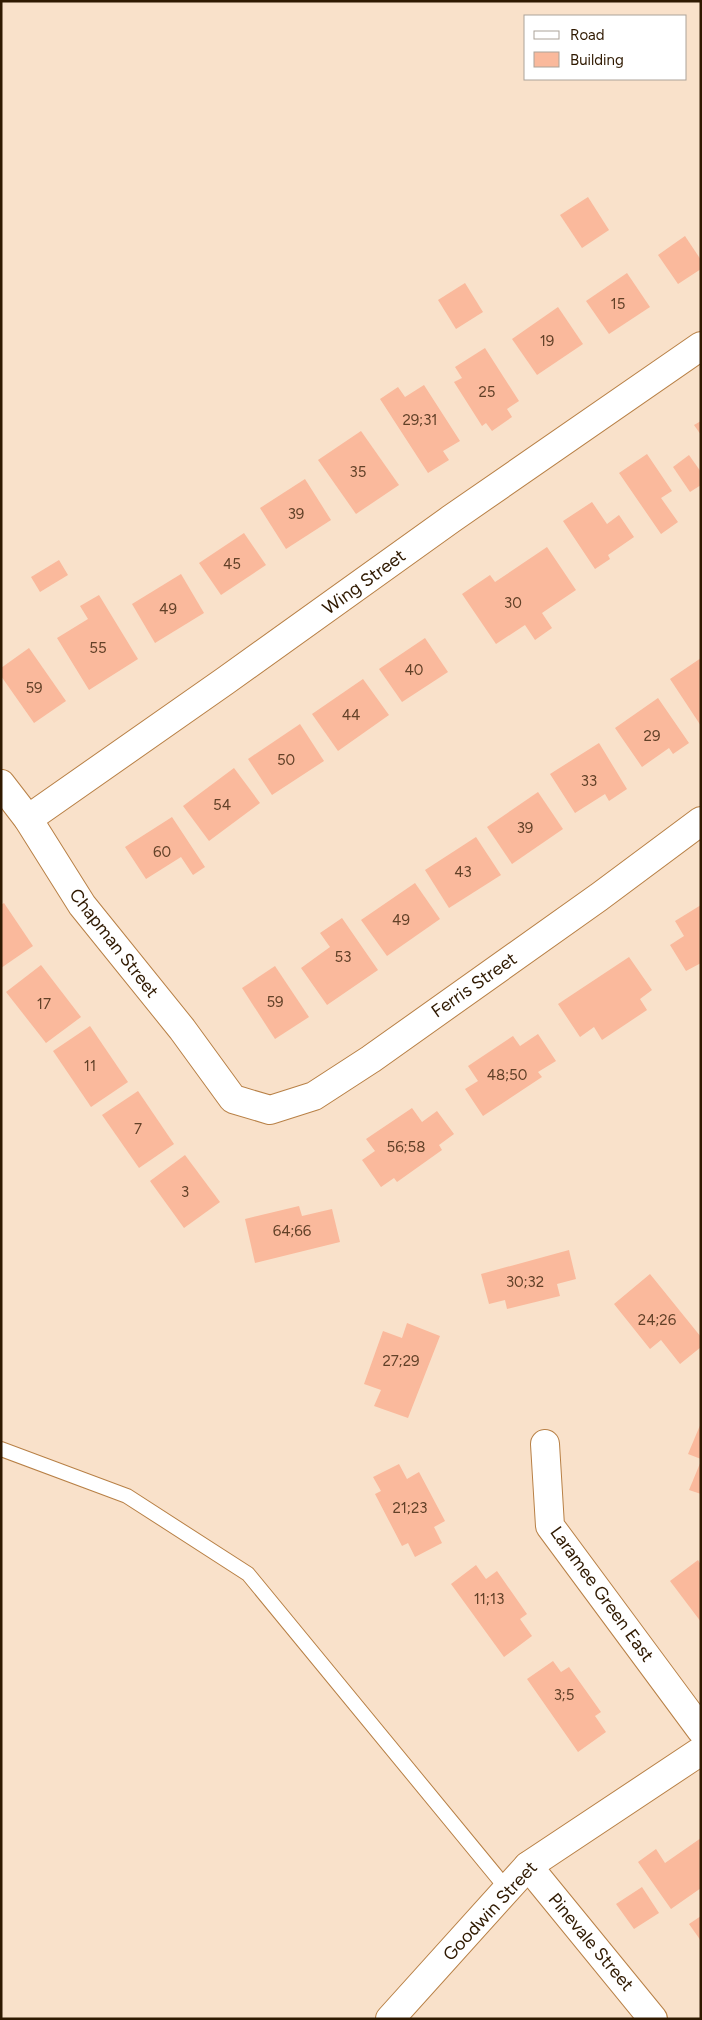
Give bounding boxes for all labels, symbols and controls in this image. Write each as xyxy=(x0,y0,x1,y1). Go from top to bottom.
legend xyxy=(524,15,687,80)
text: Road xyxy=(570,26,605,44)
text: Building xyxy=(570,51,624,69)
house number: 15 xyxy=(611,295,625,313)
house number: 19 xyxy=(540,332,554,350)
house number: 25 xyxy=(478,383,496,401)
house number: 29;31 xyxy=(402,411,438,429)
house number: 35 xyxy=(350,463,366,481)
house number: 39 xyxy=(288,505,304,523)
street label: Wing Street xyxy=(318,545,410,619)
house number: 45 xyxy=(223,555,241,573)
house number: 30 xyxy=(504,594,522,612)
house number: 49 xyxy=(159,600,177,618)
house number: 55 xyxy=(89,639,107,657)
house number: 40 xyxy=(405,661,423,679)
house number: 59 xyxy=(25,679,43,697)
house number: 44 xyxy=(342,706,360,724)
house number: 29 xyxy=(644,727,660,745)
house number: 50 xyxy=(277,751,295,769)
house number: 33 xyxy=(581,772,597,790)
house number: 54 xyxy=(213,796,231,814)
house number: 39 xyxy=(517,819,533,837)
house number: 60 xyxy=(153,843,171,861)
house number: 43 xyxy=(454,863,472,881)
street label: Chapman Street xyxy=(65,884,163,1002)
house number: 49 xyxy=(392,911,410,929)
street label: Ferris Street xyxy=(427,947,521,1022)
house number: 53 xyxy=(335,948,351,966)
house number: 59 xyxy=(266,993,284,1011)
house number: 17 xyxy=(37,995,51,1013)
house number: 11 xyxy=(84,1057,96,1075)
house number: 48;50 xyxy=(487,1066,527,1084)
house number: 7 xyxy=(134,1120,142,1138)
house number: 56;58 xyxy=(387,1138,425,1156)
house number: 3 xyxy=(181,1183,189,1201)
house number: 64;66 xyxy=(273,1222,312,1240)
house number: 30;32 xyxy=(506,1273,544,1291)
house number: 24;26 xyxy=(638,1311,677,1329)
house number: 27;29 xyxy=(382,1352,420,1370)
house number: 21;23 xyxy=(392,1499,428,1517)
street label: Laramee Green East xyxy=(545,1522,659,1666)
house number: 11;13 xyxy=(474,1590,504,1608)
house number: 3;5 xyxy=(554,1686,574,1704)
street label: Goodwin Street xyxy=(438,1856,542,1965)
street label: Pinevale Street xyxy=(544,1889,639,1996)

